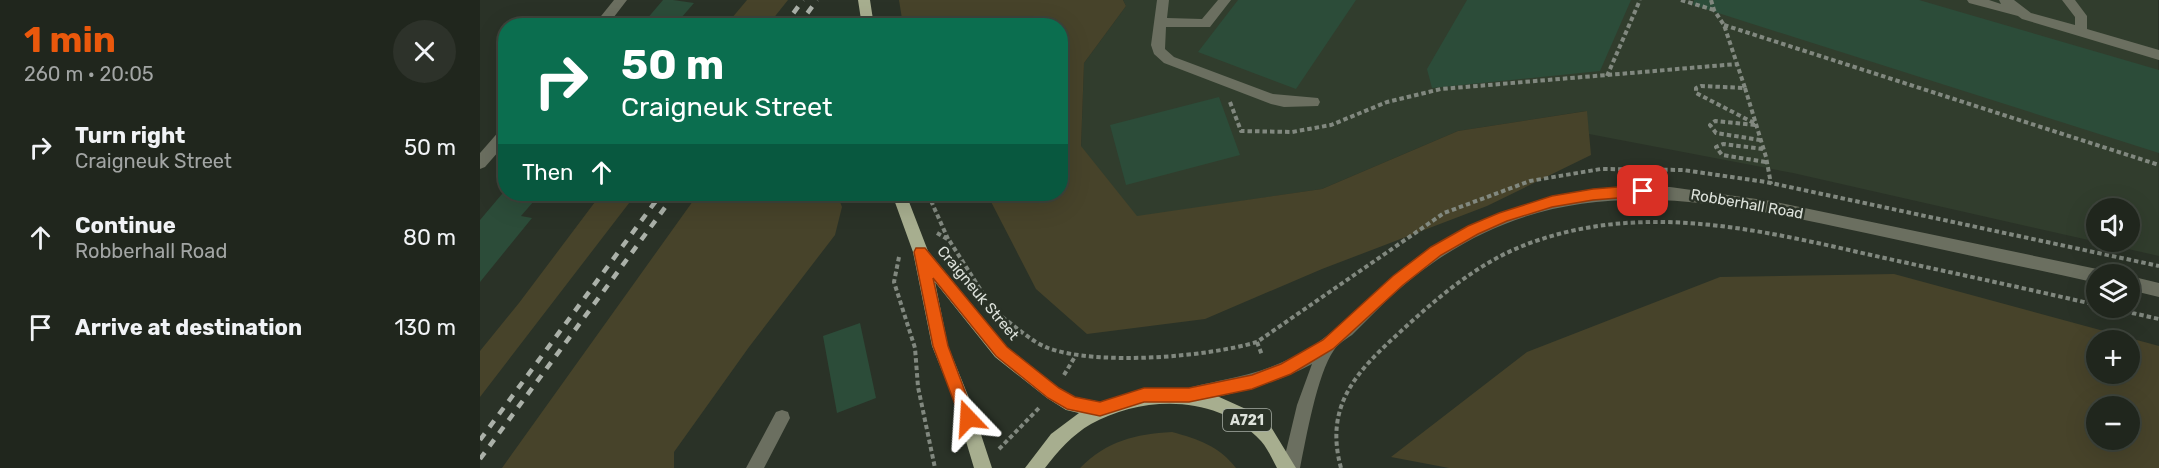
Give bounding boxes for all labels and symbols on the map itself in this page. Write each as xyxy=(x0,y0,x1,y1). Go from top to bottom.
pin xyxy=(1617,165,1668,216)
street label: Robberhall Road xyxy=(1689,185,1805,223)
street label: Craigneuk Street xyxy=(933,242,1023,344)
position arrow xyxy=(936,386,1000,450)
road number: A721 xyxy=(1223,409,1271,431)

